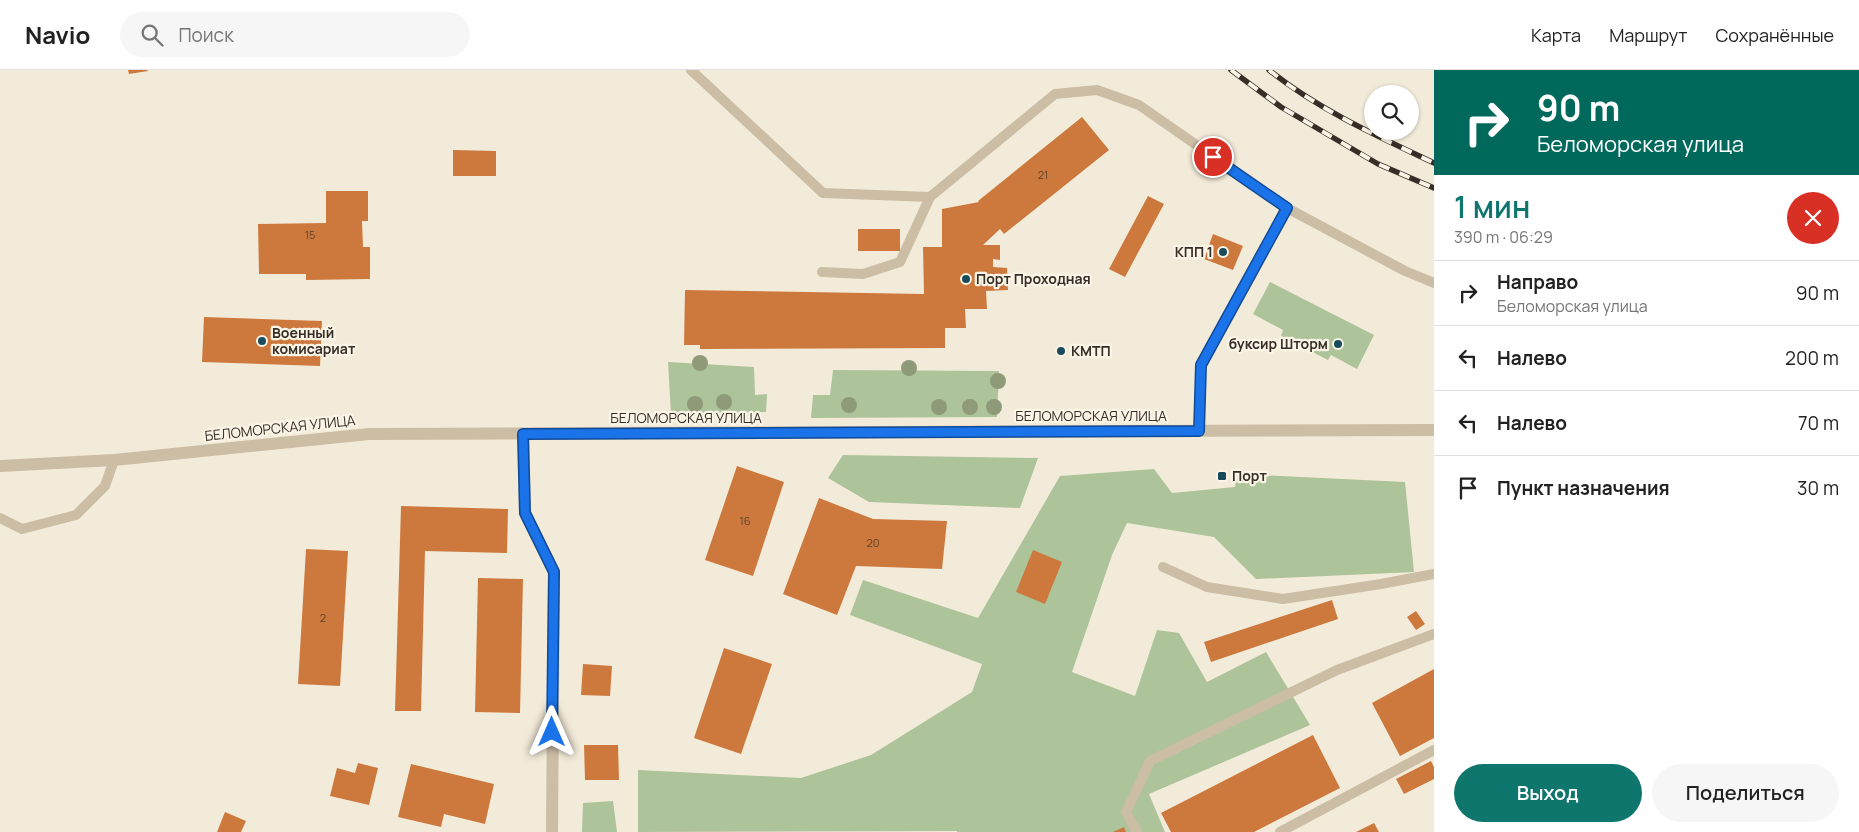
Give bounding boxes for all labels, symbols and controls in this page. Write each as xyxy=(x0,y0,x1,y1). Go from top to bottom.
search box xyxy=(120,12,470,57)
text: Navio xyxy=(25,18,90,51)
icon: search xyxy=(138,21,166,49)
text: Поиск xyxy=(178,22,234,48)
text: Карта xyxy=(1531,23,1581,47)
text: Маршрут xyxy=(1609,23,1687,47)
text: Сохранённые xyxy=(1715,23,1834,47)
text: 90 m xyxy=(1537,84,1620,132)
map controls xyxy=(1364,85,1419,140)
button: search xyxy=(1364,85,1419,140)
icon: right xyxy=(1454,90,1519,155)
text: Беломорская улица xyxy=(1537,129,1744,159)
pin xyxy=(1192,136,1234,178)
icon: arrive xyxy=(1199,143,1227,171)
house number: 21 xyxy=(1038,167,1048,182)
text: 1 мин xyxy=(1454,186,1530,227)
button: close xyxy=(1787,192,1839,244)
text: 390 m · 06:29 xyxy=(1454,226,1553,248)
house number: 15 xyxy=(305,227,315,242)
place label: КПП 1 xyxy=(1175,242,1213,261)
marker: КПП 1 xyxy=(1217,246,1229,258)
place label: Порт Проходная xyxy=(976,269,1091,288)
text: Направо xyxy=(1497,269,1578,295)
marker: Порт Проходная xyxy=(960,273,972,285)
icon: right xyxy=(1454,279,1482,307)
text: 90 m xyxy=(1796,280,1839,306)
text: Беломорская улица xyxy=(1497,295,1648,317)
place label: Военный комисариат xyxy=(272,323,356,358)
place label: буксир Шторм xyxy=(1229,334,1328,353)
marker: Военный комисариат xyxy=(256,335,268,347)
marker: буксир Шторм xyxy=(1332,338,1344,350)
place label: КМТП xyxy=(1071,341,1111,360)
icon: left xyxy=(1454,344,1482,372)
marker: КМТП xyxy=(1055,345,1067,357)
text: Налево xyxy=(1497,345,1567,371)
text: 200 m xyxy=(1785,345,1839,371)
street label: БЕЛОМОРСКАЯ УЛИЦА xyxy=(1015,406,1167,425)
street label: БЕЛОМОРСКАЯ УЛИЦА xyxy=(610,408,762,427)
icon: left xyxy=(1454,409,1482,437)
street label: БЕЛОМОРСКАЯ УЛИЦА xyxy=(204,410,356,445)
text: Налево xyxy=(1497,410,1567,436)
text: 70 m xyxy=(1798,410,1839,436)
place label: Порт xyxy=(1232,466,1267,485)
marker: Порт xyxy=(1216,470,1228,482)
icon: arrive xyxy=(1454,474,1482,502)
text: Пункт назначения xyxy=(1497,475,1670,501)
text: 30 m xyxy=(1797,475,1839,501)
house number: 16 xyxy=(739,513,751,528)
house number: 20 xyxy=(867,535,879,550)
house number: 2 xyxy=(320,610,326,625)
position arrow xyxy=(525,705,577,757)
button: Выход xyxy=(1454,764,1642,822)
button: Поделиться xyxy=(1652,764,1839,822)

